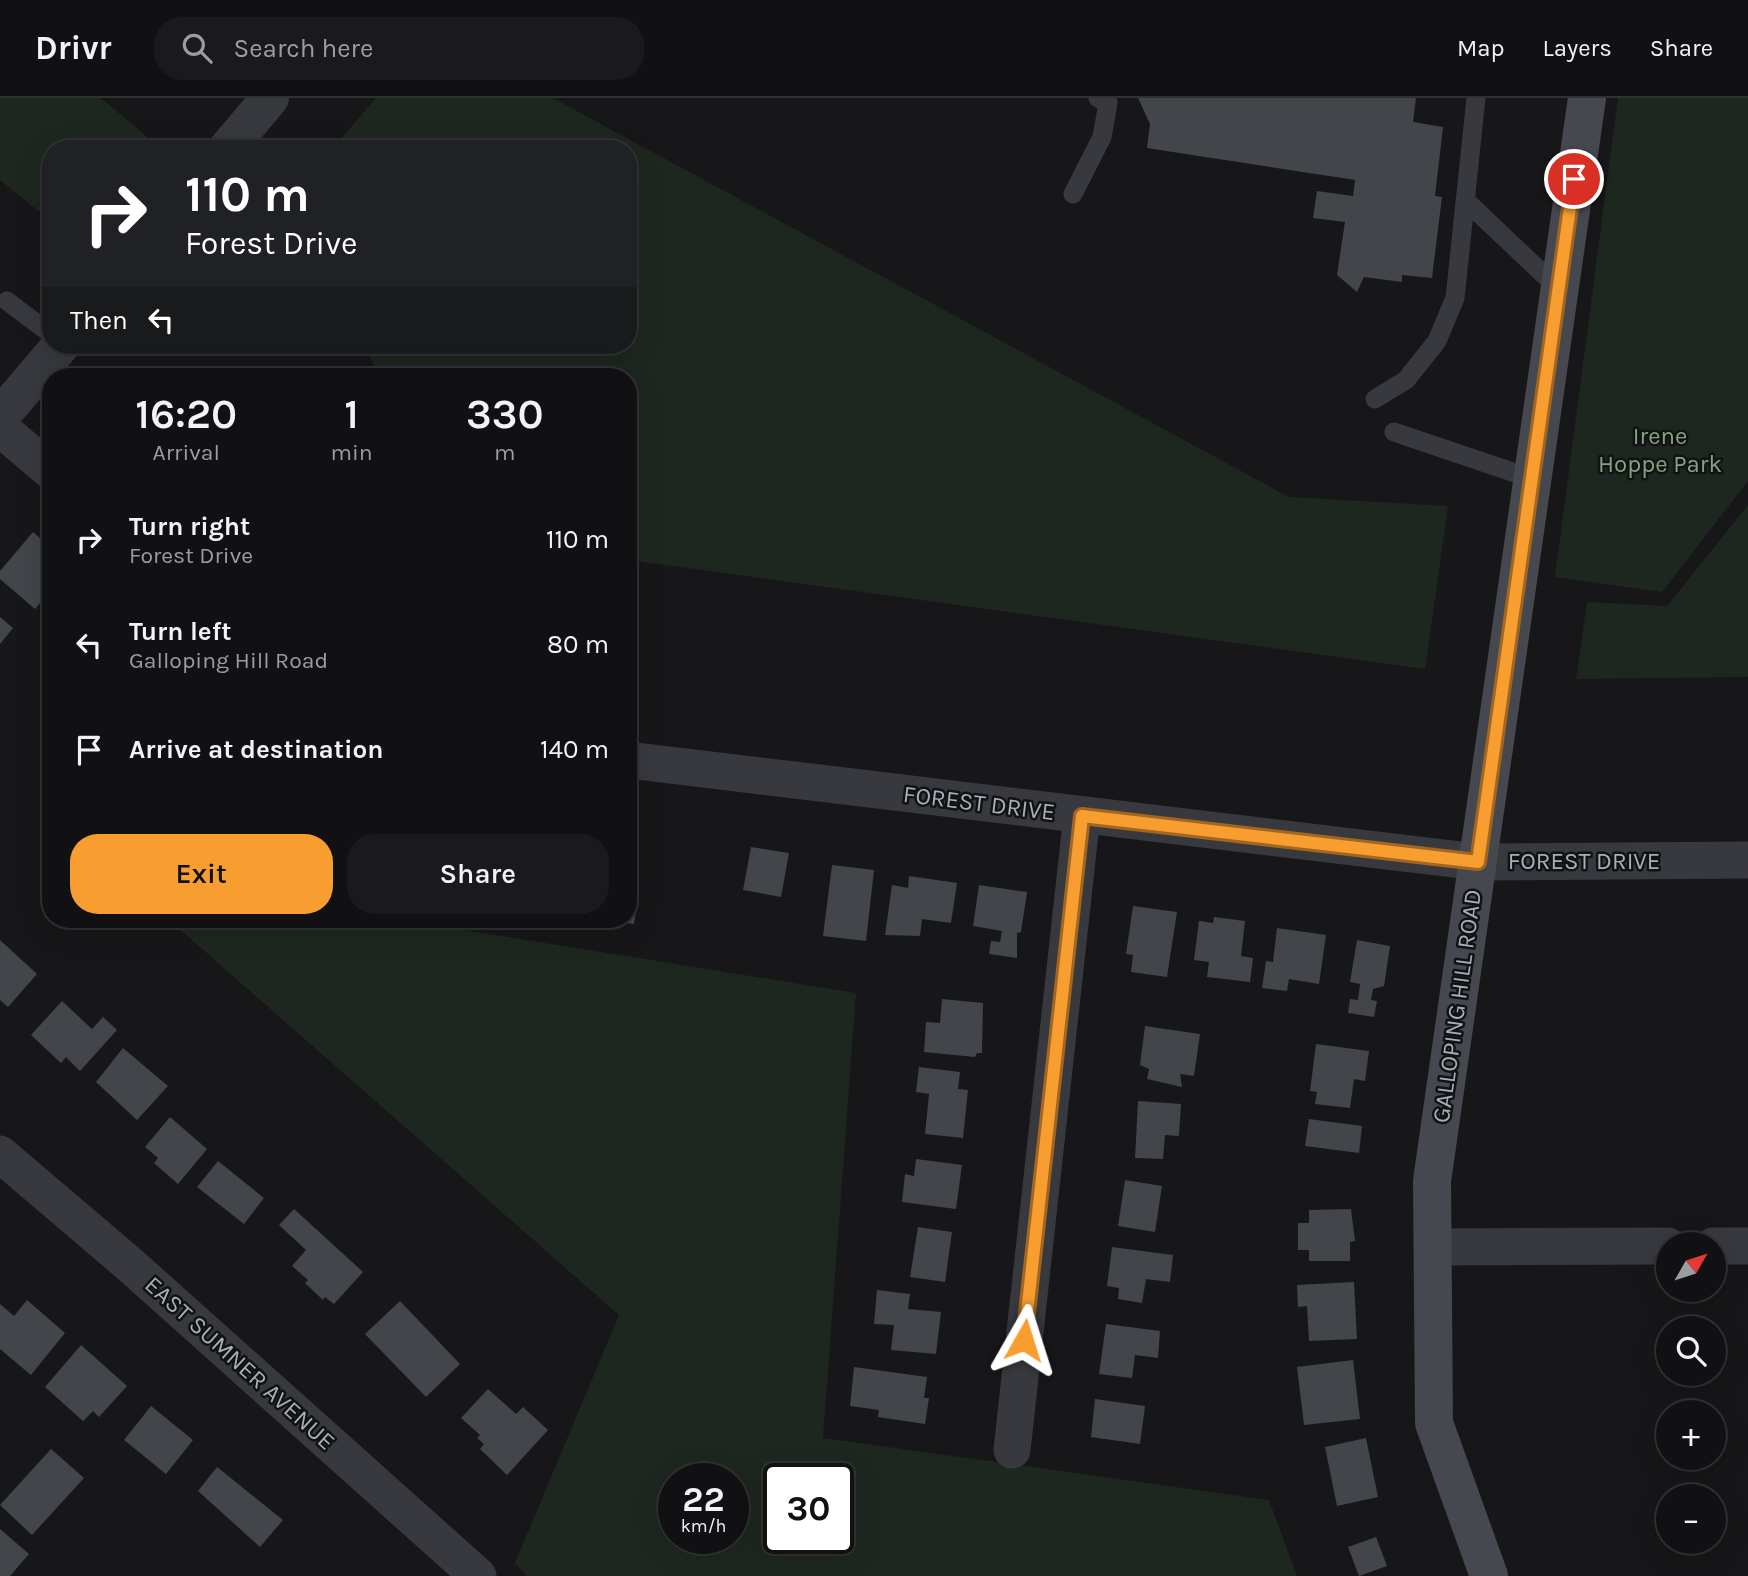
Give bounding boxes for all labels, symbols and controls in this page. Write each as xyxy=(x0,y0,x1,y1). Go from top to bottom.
search box xyxy=(154,17,644,80)
text: Drivr xyxy=(35,29,112,67)
icon: search xyxy=(178,29,216,67)
text: Search here xyxy=(234,33,373,64)
text: Map xyxy=(1457,34,1505,62)
text: Layers xyxy=(1543,34,1612,62)
text: Share xyxy=(1650,34,1713,62)
pin xyxy=(1544,149,1604,209)
icon: arrive xyxy=(1555,160,1593,198)
text: 110 m xyxy=(185,166,310,223)
icon: right xyxy=(70,168,161,259)
text: Forest Drive xyxy=(185,225,358,262)
icon: left xyxy=(142,301,180,339)
text: Then xyxy=(70,305,128,336)
text: 16:20 xyxy=(135,389,237,439)
text: 1 xyxy=(344,389,359,439)
text: 330 xyxy=(466,389,544,439)
park label: Irene Hoppe Park xyxy=(1598,422,1722,478)
text: Arrival xyxy=(153,439,220,466)
text: min xyxy=(330,439,373,466)
text: m xyxy=(494,439,516,466)
text: Turn right xyxy=(129,511,250,542)
icon: right xyxy=(70,521,108,559)
text: 110 m xyxy=(546,524,609,555)
text: Forest Drive xyxy=(129,542,253,569)
text: Turn left xyxy=(129,616,231,647)
icon: left xyxy=(70,626,108,664)
text: 80 m xyxy=(547,629,609,660)
text: Galloping Hill Road xyxy=(129,647,328,674)
icon: arrive xyxy=(70,731,108,769)
text: Arrive at destination xyxy=(129,734,383,765)
text: 140 m xyxy=(540,734,609,765)
street label: FOREST DRIVE xyxy=(901,780,1057,826)
button: Exit xyxy=(70,834,333,914)
button: Share xyxy=(347,834,609,914)
street label: FOREST DRIVE xyxy=(1508,847,1660,875)
street label: GALLOPING HILL ROAD xyxy=(1427,887,1487,1125)
north arrow xyxy=(1656,1232,1726,1302)
map controls xyxy=(1656,1232,1726,1554)
street label: EAST SUMNER AVENUE xyxy=(139,1270,341,1456)
position arrow xyxy=(987,1303,1061,1377)
button: search xyxy=(1656,1316,1726,1386)
button: + xyxy=(1656,1400,1726,1470)
speed limit sign: 30 xyxy=(763,1463,854,1554)
text: 22 xyxy=(682,1479,725,1520)
button: − xyxy=(1656,1484,1726,1554)
text: km/h xyxy=(681,1515,726,1537)

